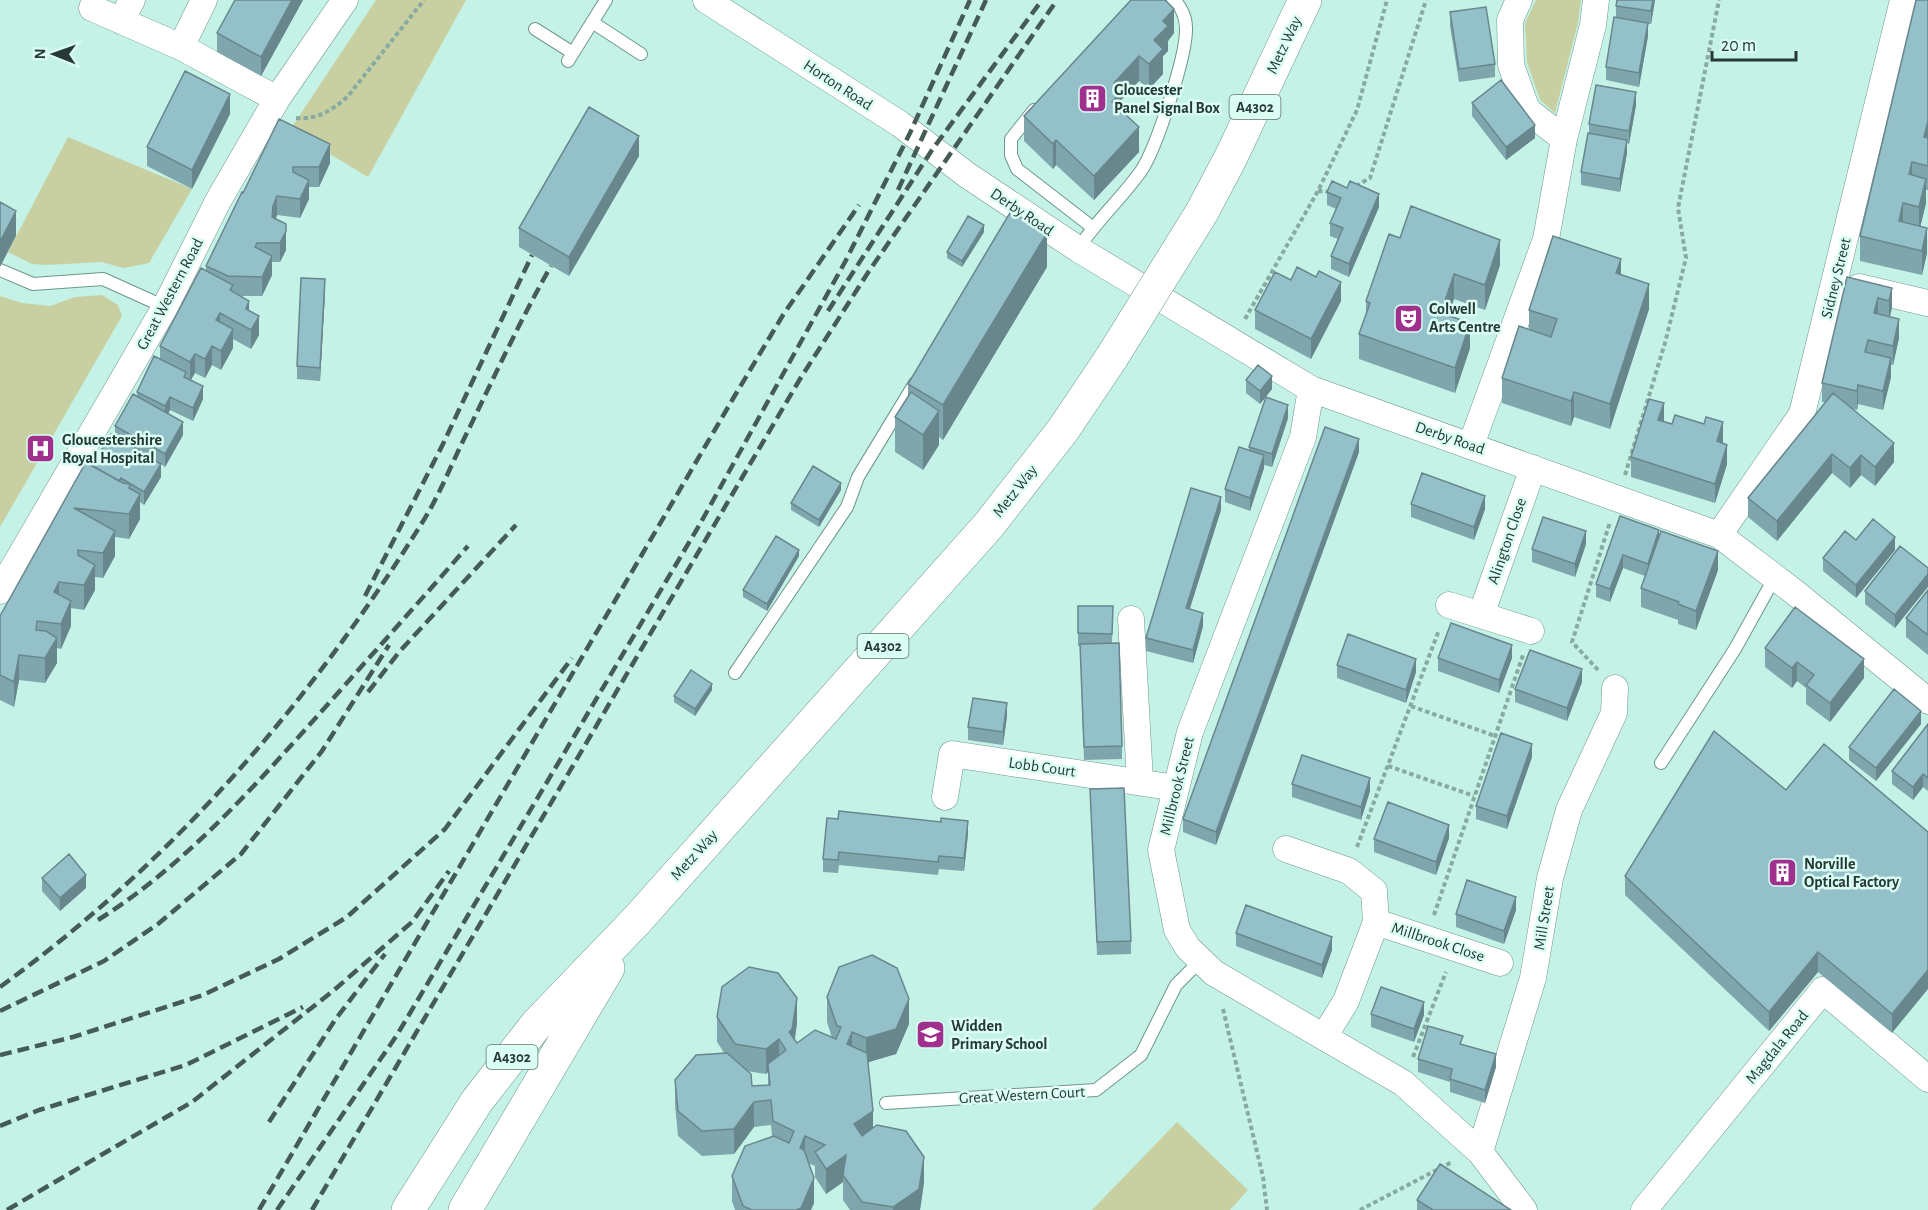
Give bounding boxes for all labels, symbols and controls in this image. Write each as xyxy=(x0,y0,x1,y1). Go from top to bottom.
street label: Metz Way xyxy=(1264,14,1305,77)
north arrow xyxy=(24,24,84,84)
scale bar xyxy=(1712,24,1796,62)
text: 20 m xyxy=(1721,37,1756,55)
text: N xyxy=(32,48,48,59)
street label: Horton Road xyxy=(801,57,875,113)
place label: Gloucester Panel Signal Box xyxy=(1114,82,1220,116)
building icon: Gloucester Panel Signal Box xyxy=(1077,83,1109,115)
road number: A4302 xyxy=(1230,95,1280,119)
street label: Derby Road xyxy=(987,185,1056,240)
street label: Great Western Road xyxy=(134,236,206,352)
street label: Sidney Street xyxy=(1818,236,1855,320)
place label: Colwell Arts Centre xyxy=(1429,301,1501,335)
theatre icon: Colwell Arts Centre xyxy=(1392,302,1424,334)
street label: Derby Road xyxy=(1413,419,1487,458)
place label: Gloucestershire Royal Hospital xyxy=(62,432,163,467)
hospital icon: Gloucestershire Royal Hospital xyxy=(25,433,57,465)
street label: Metz Way xyxy=(990,462,1041,521)
street label: Alington Close xyxy=(1485,496,1529,586)
road number: A4302 xyxy=(858,634,908,658)
street label: Millbrook Street xyxy=(1157,735,1197,837)
street label: Lobb Court xyxy=(1007,754,1077,780)
street label: Metz Way xyxy=(667,827,721,884)
place label: Norville Optical Factory xyxy=(1804,856,1900,891)
building icon: Norville Optical Factory xyxy=(1767,857,1799,889)
street label: Mill Street xyxy=(1531,885,1557,951)
street label: Millbrook Close xyxy=(1390,919,1486,965)
street label: Magdala Road xyxy=(1743,1007,1811,1087)
place label: Widden Primary School xyxy=(951,1018,1048,1053)
school or university icon: Widden Primary School xyxy=(914,1019,946,1051)
road number: A4302 xyxy=(486,1045,538,1069)
street label: Great Western Court xyxy=(959,1084,1085,1106)

